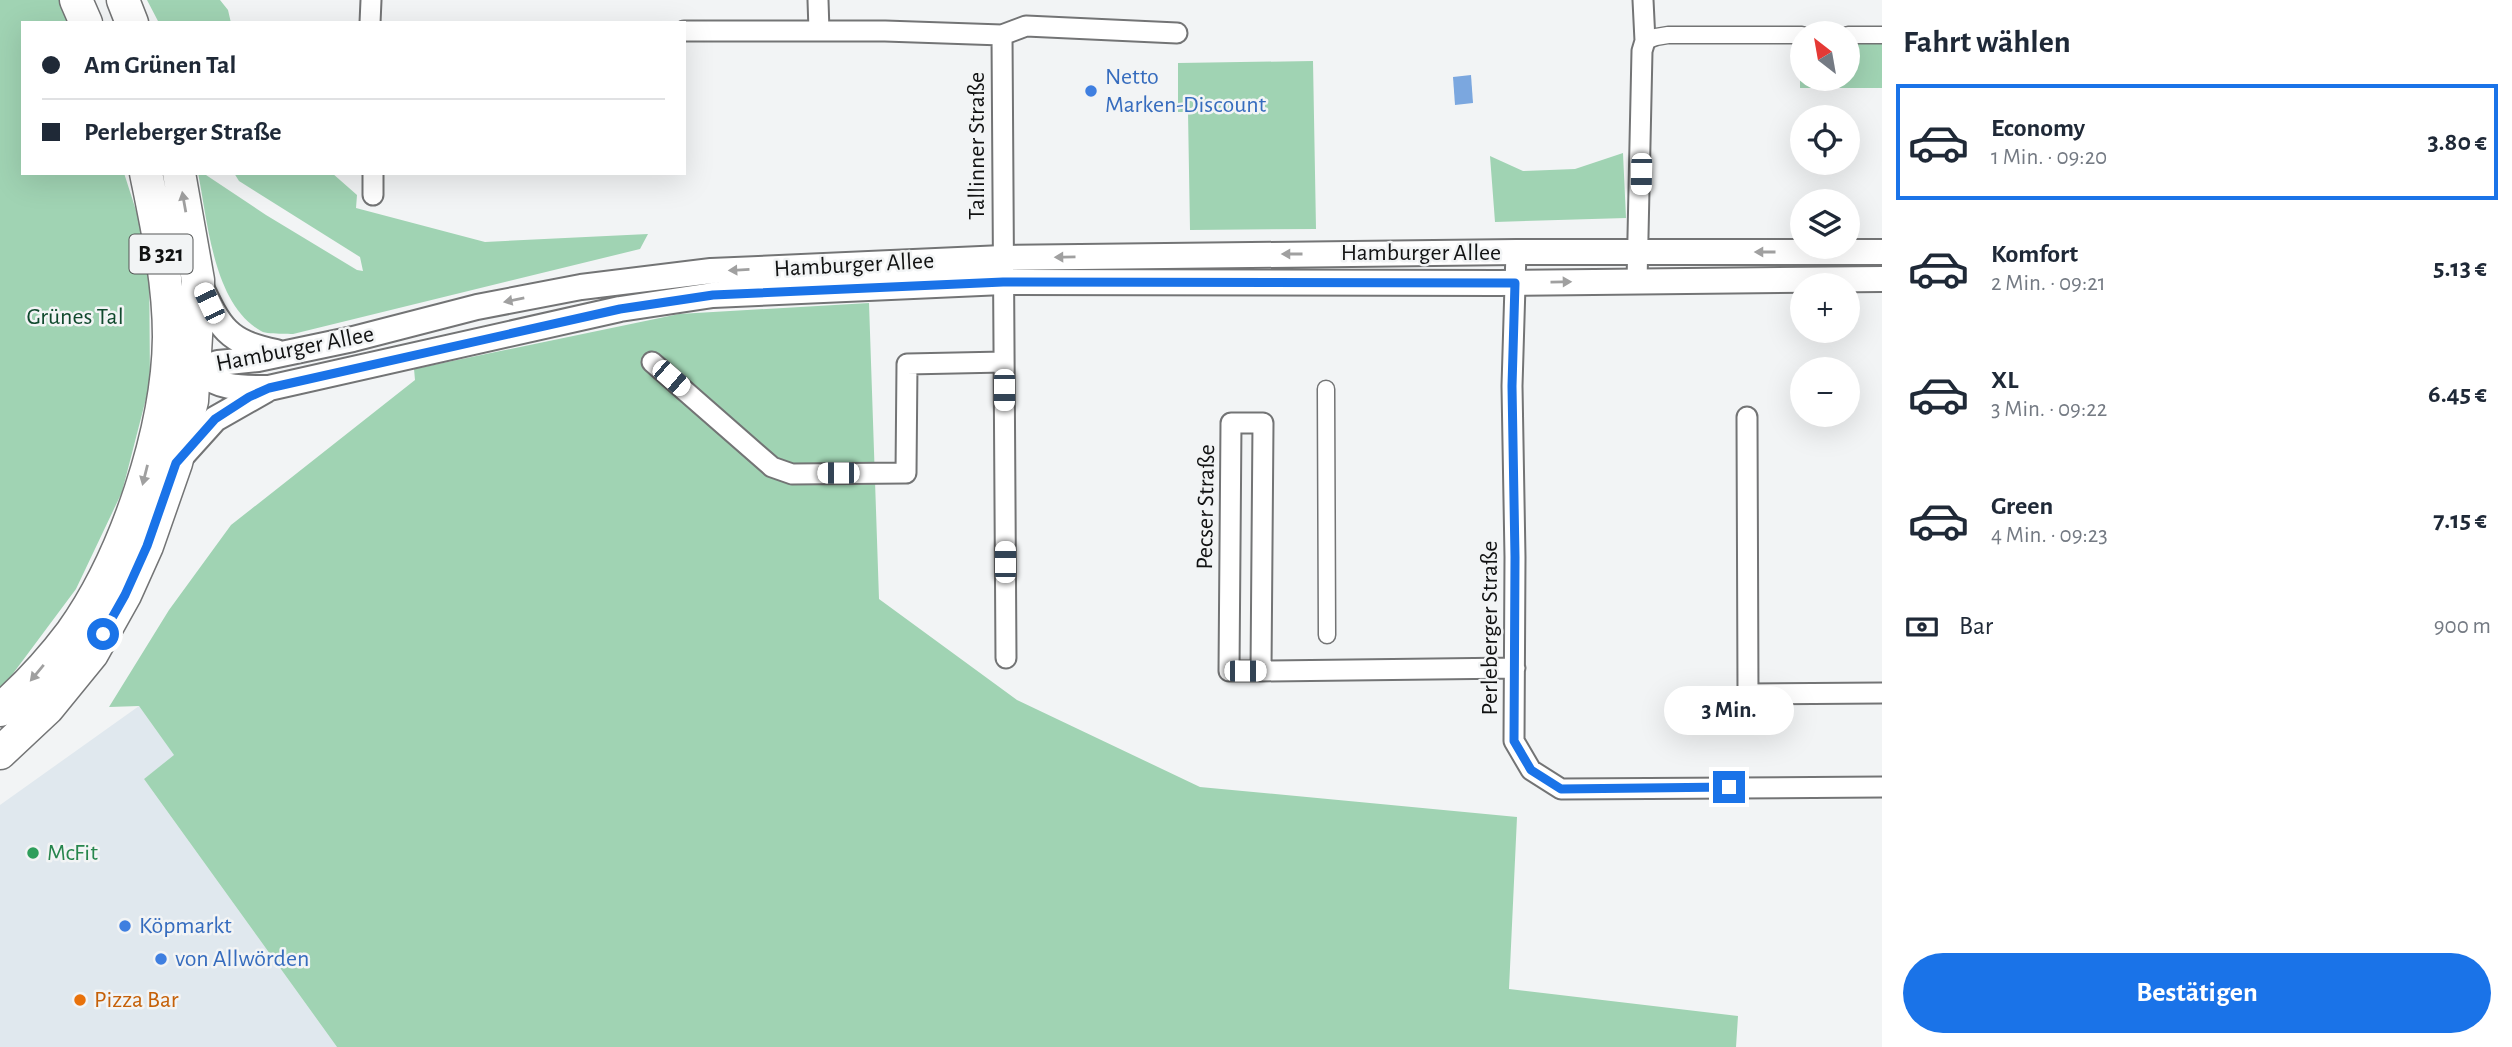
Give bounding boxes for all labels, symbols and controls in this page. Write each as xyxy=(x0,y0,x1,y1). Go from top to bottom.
north arrow xyxy=(1790,21,1860,91)
map controls xyxy=(1790,21,1860,427)
text: Fahrt wählen xyxy=(1903,26,2071,58)
text: Am Grünen Tal xyxy=(84,52,236,78)
place label: Netto Marken-Discount xyxy=(1105,65,1267,117)
street label: Tallinner Straße xyxy=(965,72,989,220)
marker: Netto Marken-Discount xyxy=(1083,83,1099,99)
button: locate xyxy=(1790,105,1860,175)
icon: car xyxy=(1907,111,1970,174)
text: Economy xyxy=(1991,115,2085,141)
text: Perleberger Straße xyxy=(84,119,281,145)
text: 3.80 € xyxy=(2427,129,2487,155)
text: 1 Min. · 09:20 xyxy=(1991,146,2107,169)
car xyxy=(1631,153,1652,195)
button: layers xyxy=(1790,189,1860,259)
one-way arrow xyxy=(178,191,189,213)
road number: B 321 xyxy=(130,234,192,274)
icon: car xyxy=(1907,237,1970,300)
street label: Hamburger Allee xyxy=(1341,241,1501,265)
text: Komfort xyxy=(1991,241,2078,267)
one-way arrow xyxy=(1754,247,1776,258)
one-way arrow xyxy=(1281,248,1303,260)
street label: Hamburger Allee xyxy=(773,249,935,281)
one-way arrow xyxy=(1054,251,1076,263)
text: 5.13 € xyxy=(2433,255,2487,281)
one-way arrow xyxy=(727,265,749,276)
text: 2 Min. · 09:21 xyxy=(1991,272,2106,295)
button: + xyxy=(1790,273,1860,343)
one-way arrow xyxy=(1550,276,1572,288)
car xyxy=(191,280,228,326)
one-way arrow xyxy=(503,295,525,306)
park label: Grünes Tal xyxy=(26,305,124,329)
street label: Hamburger Allee xyxy=(214,322,376,376)
car xyxy=(649,356,694,400)
button: − xyxy=(1790,357,1860,427)
icon: car xyxy=(1907,363,1970,426)
text: XL xyxy=(1991,367,2018,393)
car xyxy=(994,369,1015,411)
text: 6.45 € xyxy=(2428,381,2487,407)
text: 3 Min. · 09:22 xyxy=(1991,398,2107,421)
street label: Pecser Straße xyxy=(1193,444,1219,570)
car xyxy=(818,463,860,484)
one-way arrow xyxy=(139,464,150,486)
icon: car xyxy=(1907,489,1970,552)
text: Green xyxy=(1991,493,2053,519)
text: 7.15 € xyxy=(2433,507,2487,533)
text: 4 Min. · 09:23 xyxy=(1991,524,2108,547)
car xyxy=(995,541,1016,583)
street label: Perleberger Straße xyxy=(1478,541,1502,715)
icon: cash xyxy=(1903,608,1941,646)
text: Bar xyxy=(1959,613,1993,639)
text: 900 m xyxy=(2434,615,2491,638)
route start xyxy=(87,618,119,650)
car xyxy=(1225,661,1267,682)
one-way arrow xyxy=(29,664,45,682)
callout: 3 Min. xyxy=(1664,686,1794,734)
text: 3 Min. xyxy=(1701,699,1757,722)
route end xyxy=(1713,771,1745,803)
place label: McFit xyxy=(47,841,98,865)
marker: McFit xyxy=(25,845,41,861)
place label: Köpmarkt xyxy=(139,914,232,938)
marker: Köpmarkt xyxy=(117,918,133,934)
place label: von Allwörden xyxy=(175,947,309,971)
marker: von Allwörden xyxy=(153,951,169,967)
button: Bestätigen xyxy=(1903,953,2491,1033)
place label: Pizza Bar xyxy=(94,988,179,1012)
marker: Pizza Bar xyxy=(72,992,88,1008)

